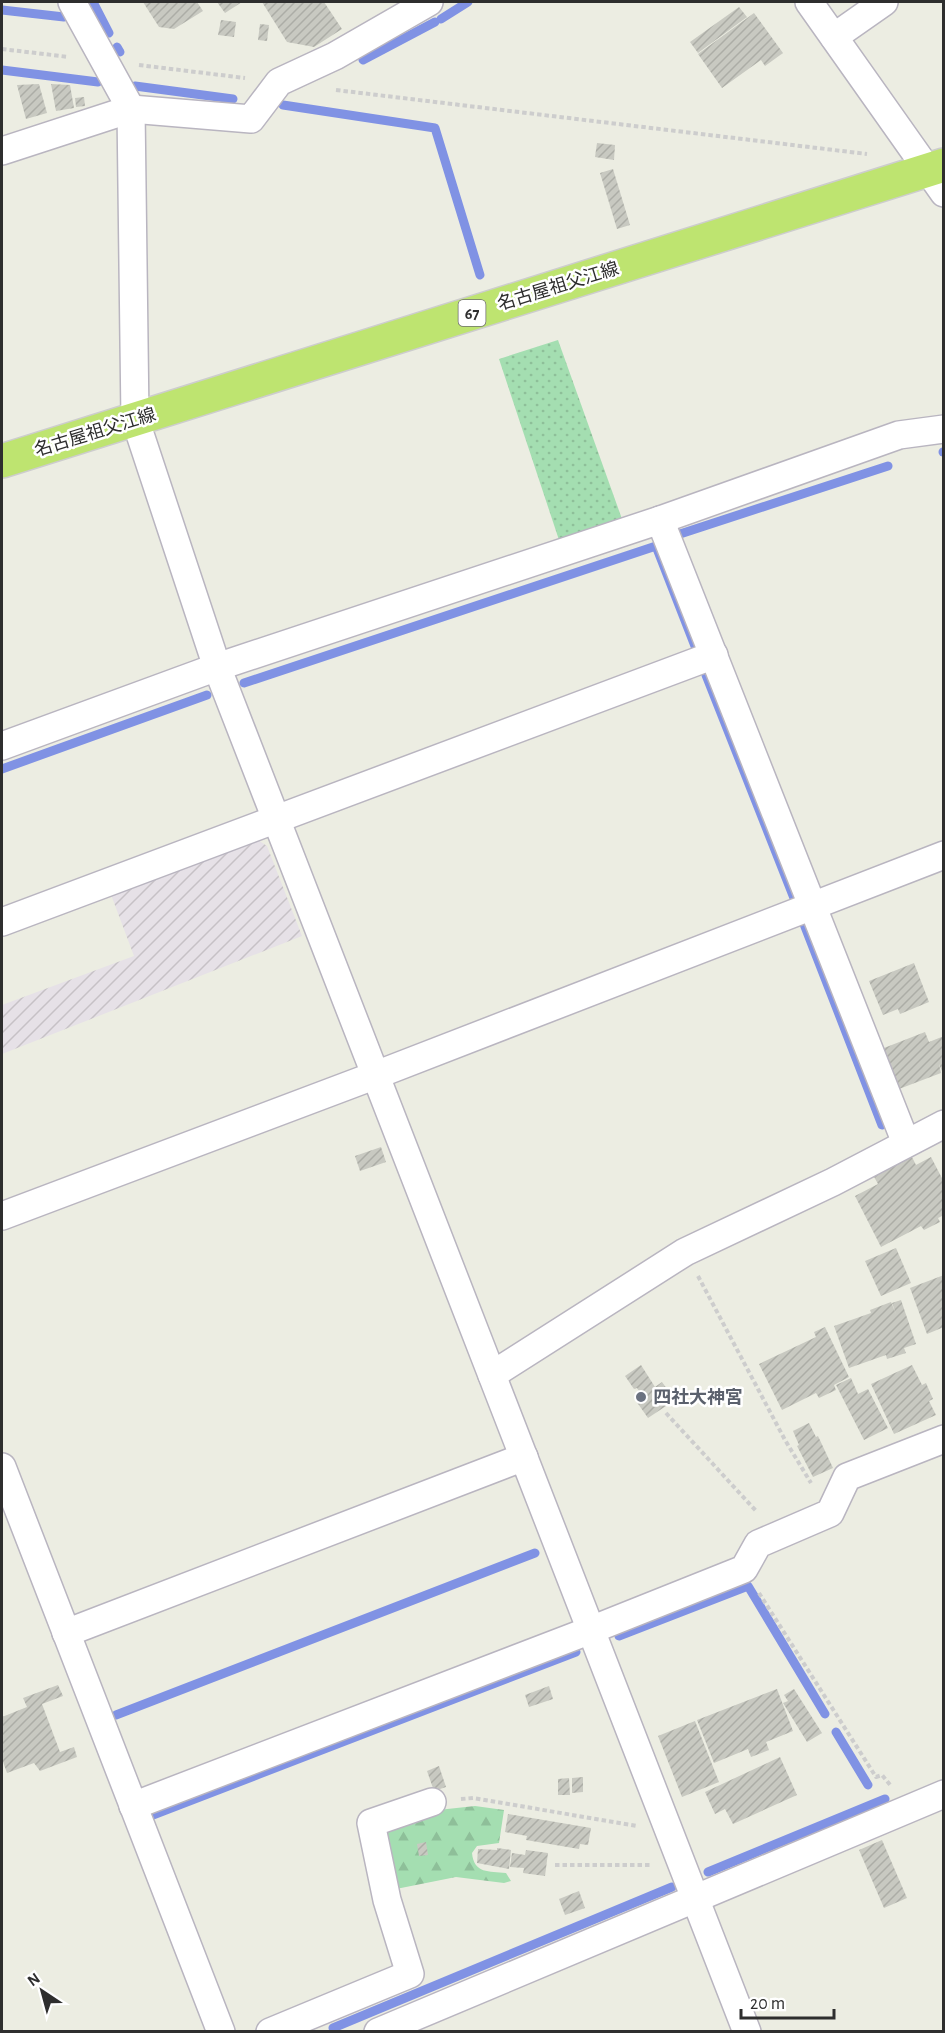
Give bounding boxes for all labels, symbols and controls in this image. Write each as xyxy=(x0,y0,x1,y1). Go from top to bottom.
street label: 名古屋祖父江線 xyxy=(495,258,621,314)
road number: 67 xyxy=(458,300,486,326)
street label: 名古屋祖父江線 xyxy=(32,404,158,460)
place label: 四社大神宮 xyxy=(653,1387,743,1407)
marker: 四社大神宮 xyxy=(634,1390,648,1404)
north arrow xyxy=(12,1961,72,2021)
text: N xyxy=(25,1970,43,1989)
scale bar xyxy=(741,1982,834,2020)
text: 20 m xyxy=(750,1995,785,2013)

